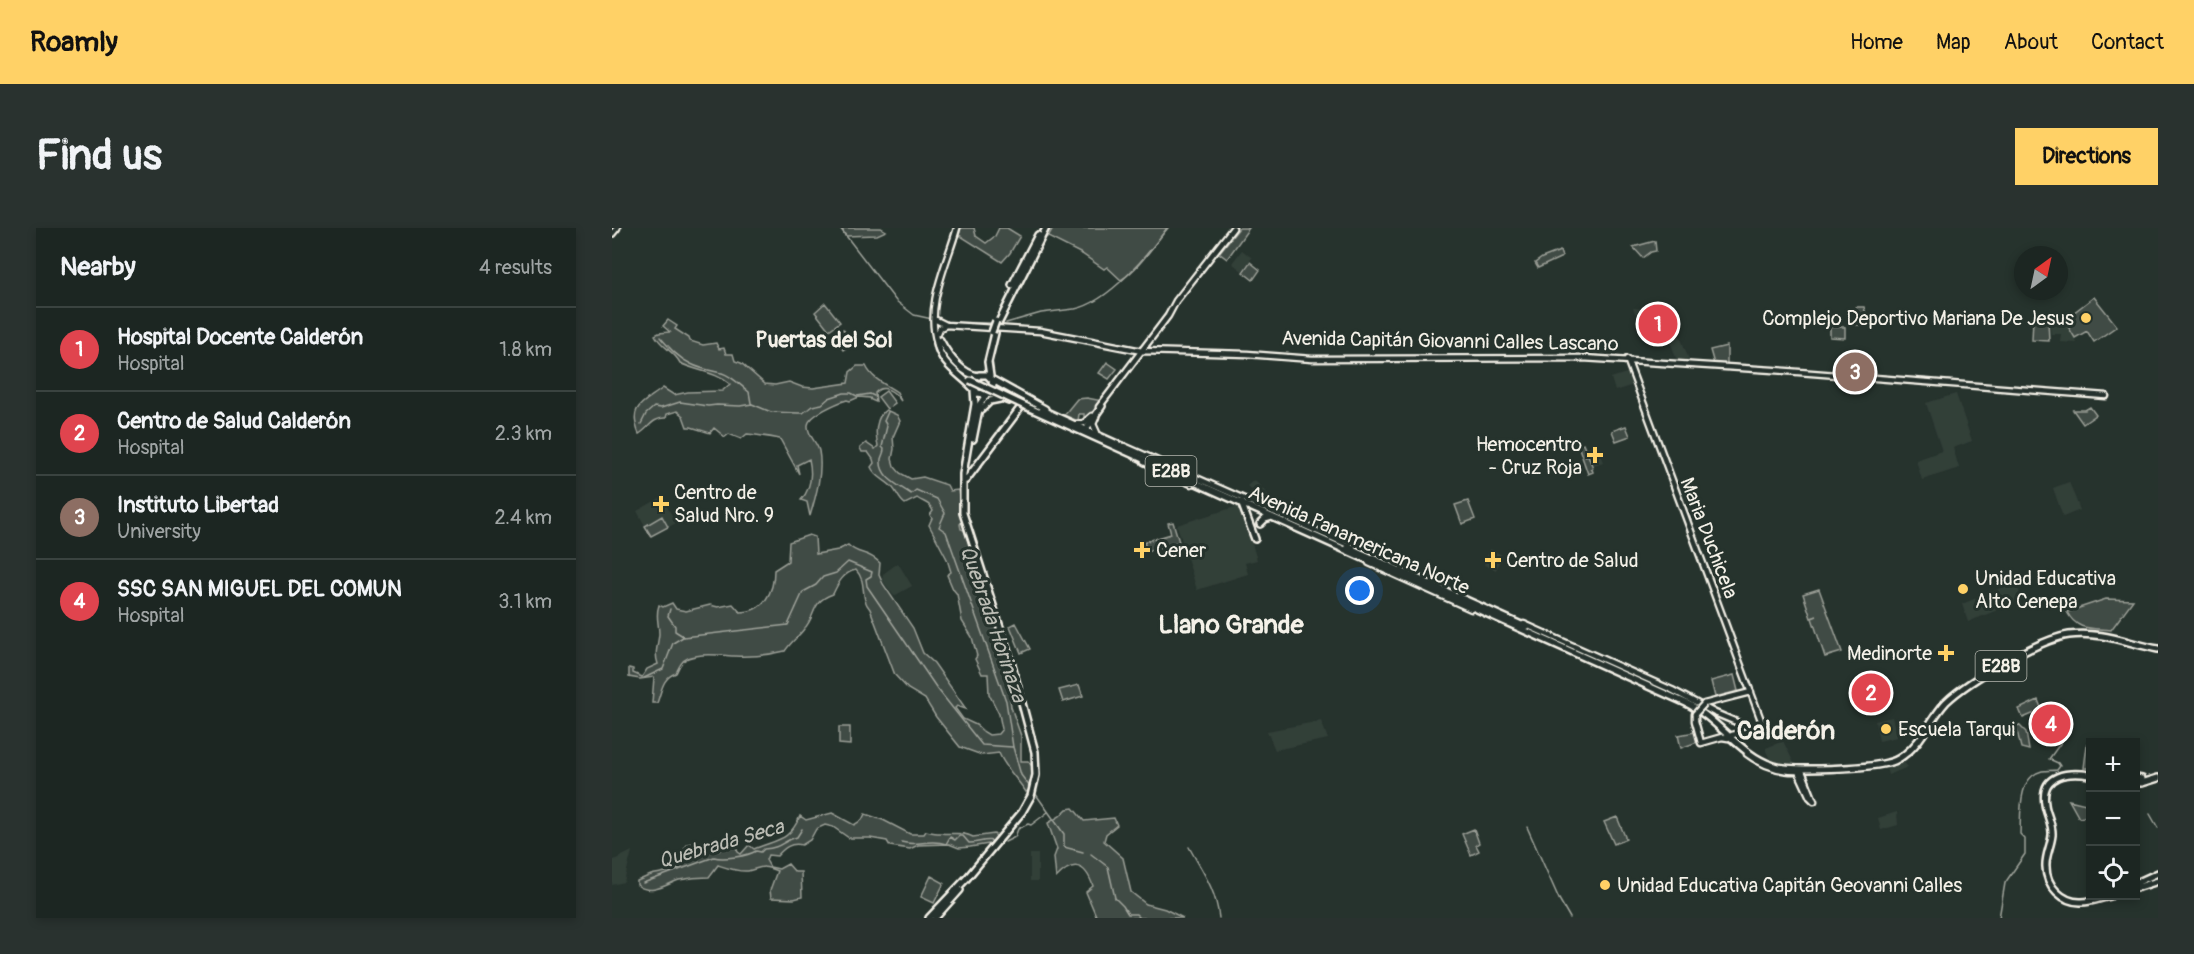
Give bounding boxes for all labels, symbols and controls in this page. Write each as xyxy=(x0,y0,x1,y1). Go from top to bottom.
text: Roamly xyxy=(30,25,118,60)
text: Home xyxy=(1850,29,1903,56)
text: Map xyxy=(1936,29,1971,56)
text: About xyxy=(2004,29,2058,56)
text: Contact xyxy=(2091,29,2164,56)
button: Directions xyxy=(2015,128,2158,185)
text: Find us xyxy=(36,130,162,182)
north arrow xyxy=(2014,246,2068,300)
text: Nearby xyxy=(60,251,136,283)
text: 4 results xyxy=(479,255,552,280)
pin: 1 xyxy=(1638,302,1678,346)
place label: Complejo Deportivo Mariana De Jesus xyxy=(1762,306,2074,331)
marker: Complejo Deportivo Mariana De Jesus xyxy=(2079,311,2093,325)
text: Hospital Docente Calderón xyxy=(117,323,363,351)
district label: Puertas del Sol xyxy=(755,326,893,354)
street label: Avenida Capitán Giovanni Calles Lascano xyxy=(1281,326,1619,356)
text: 1 xyxy=(76,337,83,362)
text: 1.8 km xyxy=(499,337,552,362)
pin: 3 xyxy=(1836,350,1874,394)
text: Hospital xyxy=(117,351,184,376)
text: Centro de Salud Calderón xyxy=(117,407,351,435)
text: 2 xyxy=(74,421,85,446)
text: 2.3 km xyxy=(495,421,552,446)
place label: Hemocentro - Cruz Roja xyxy=(1476,432,1582,480)
text: Hospital xyxy=(117,435,184,460)
marker: Hemocentro - Cruz Roja xyxy=(1586,446,1604,464)
road number: E28B xyxy=(1146,456,1196,486)
street label: Maria Duchicela xyxy=(1674,474,1744,602)
place label: Centro de Salud Nro. 9 xyxy=(674,480,774,528)
street label: Avenida Panamericana Norte xyxy=(1244,480,1474,600)
text: Instituto Libertad xyxy=(117,491,279,519)
marker: Centro de Salud Nro. 9 xyxy=(652,495,670,513)
text: 3 xyxy=(74,505,85,530)
text: 2.4 km xyxy=(494,505,552,530)
text: University xyxy=(117,519,201,544)
place label: Cener xyxy=(1156,538,1206,563)
marker: Cener xyxy=(1133,541,1151,559)
water label: Quebrada Horinaza xyxy=(954,542,1033,707)
place label: Centro de Salud xyxy=(1506,548,1639,573)
marker: Centro de Salud xyxy=(1484,551,1502,569)
place label: Unidad Educativa Alto Cenepa xyxy=(1975,566,2116,614)
text: SSC SAN MIGUEL DEL COMUN xyxy=(117,575,402,603)
your location xyxy=(1345,576,1374,605)
marker: Unidad Educativa Alto Cenepa xyxy=(1956,582,1970,596)
text: 4 xyxy=(74,589,85,614)
text: 3.1 km xyxy=(498,589,552,614)
text: Hospital xyxy=(117,603,184,628)
district label: Llano Grande xyxy=(1158,609,1305,641)
place label: Medinorte xyxy=(1847,641,1932,666)
marker: Medinorte xyxy=(1937,644,1955,662)
road number: E28B xyxy=(1976,651,2026,681)
pin: 2 xyxy=(1852,670,1890,716)
pin: 4 xyxy=(2032,702,2070,746)
district label: Calderón xyxy=(1737,715,1835,747)
place label: Escuela Tarqui xyxy=(1898,717,2015,742)
marker: Escuela Tarqui xyxy=(1879,722,1893,736)
map controls xyxy=(2086,738,2140,900)
button: + xyxy=(2086,738,2140,792)
button: − xyxy=(2086,792,2140,846)
water label: Quebrada Seca xyxy=(655,813,788,875)
button: locate xyxy=(2086,846,2140,900)
place label: Unidad Educativa Capitán Geovanni Calles xyxy=(1617,873,1962,898)
marker: Unidad Educativa Capitán Geovanni Calles xyxy=(1598,878,1612,892)

